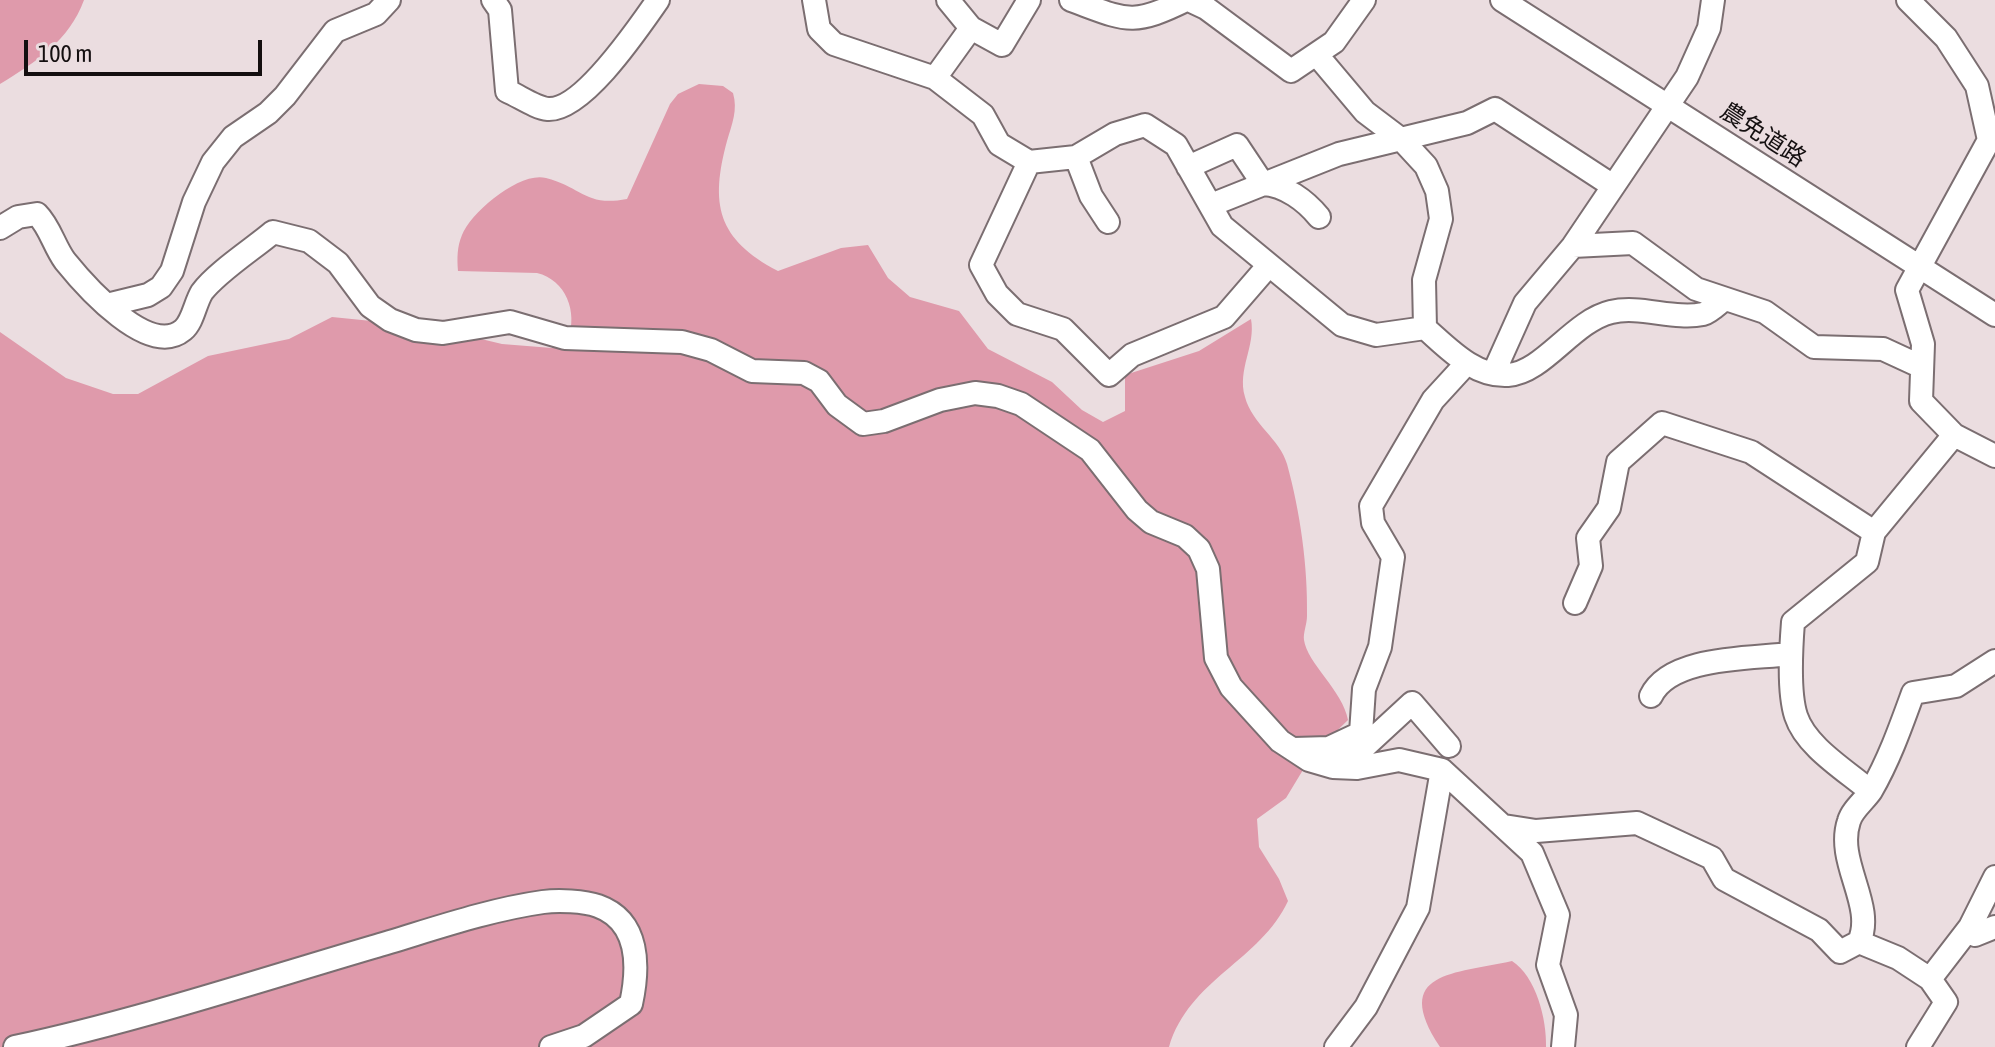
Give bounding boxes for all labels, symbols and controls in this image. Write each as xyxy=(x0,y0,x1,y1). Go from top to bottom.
scale bar xyxy=(28,24,266,74)
text: 100 m xyxy=(38,40,92,67)
street label: 農免道路 xyxy=(1715,97,1811,173)

